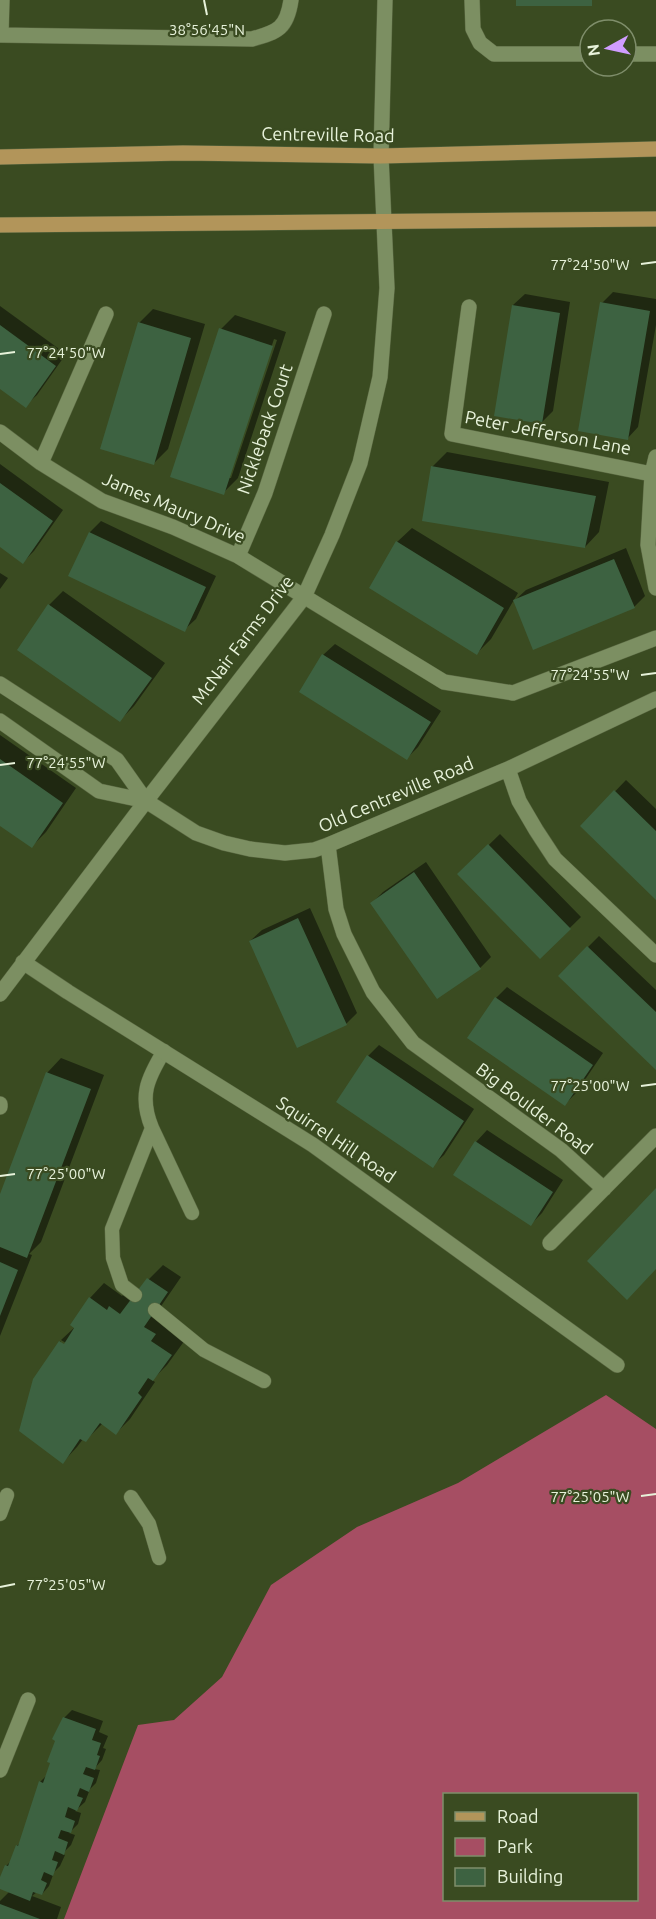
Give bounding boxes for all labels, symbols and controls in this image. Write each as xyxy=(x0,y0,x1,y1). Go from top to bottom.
north arrow xyxy=(578,18,638,78)
text: 38°56'45"N xyxy=(169,21,245,38)
text: N xyxy=(583,43,603,57)
street label: Centreville Road xyxy=(261,123,395,145)
text: 77°24'50"W xyxy=(550,256,630,273)
text: 77°24'50"W xyxy=(26,344,106,361)
street label: Nickleback Court xyxy=(232,361,296,496)
street label: Peter Jefferson Lane xyxy=(463,406,633,458)
street label: James Maury Drive xyxy=(100,468,249,546)
street label: McNair Farms Drive xyxy=(187,571,297,708)
text: 77°24'55"W xyxy=(550,666,630,683)
street label: Old Centreville Road xyxy=(315,752,476,836)
text: 77°24'55"W xyxy=(26,754,106,771)
street label: Big Boulder Road xyxy=(473,1058,597,1158)
text: 77°25'00"W xyxy=(550,1077,630,1094)
street label: Squirrel Hill Road xyxy=(273,1092,400,1186)
text: 77°25'00"W xyxy=(26,1165,106,1182)
text: 77°25'05"W xyxy=(550,1488,630,1505)
text: 77°25'05"W xyxy=(26,1576,106,1593)
legend xyxy=(443,1793,638,1901)
text: Road xyxy=(497,1806,539,1826)
text: Park xyxy=(497,1836,533,1856)
text: Building xyxy=(497,1866,563,1886)

